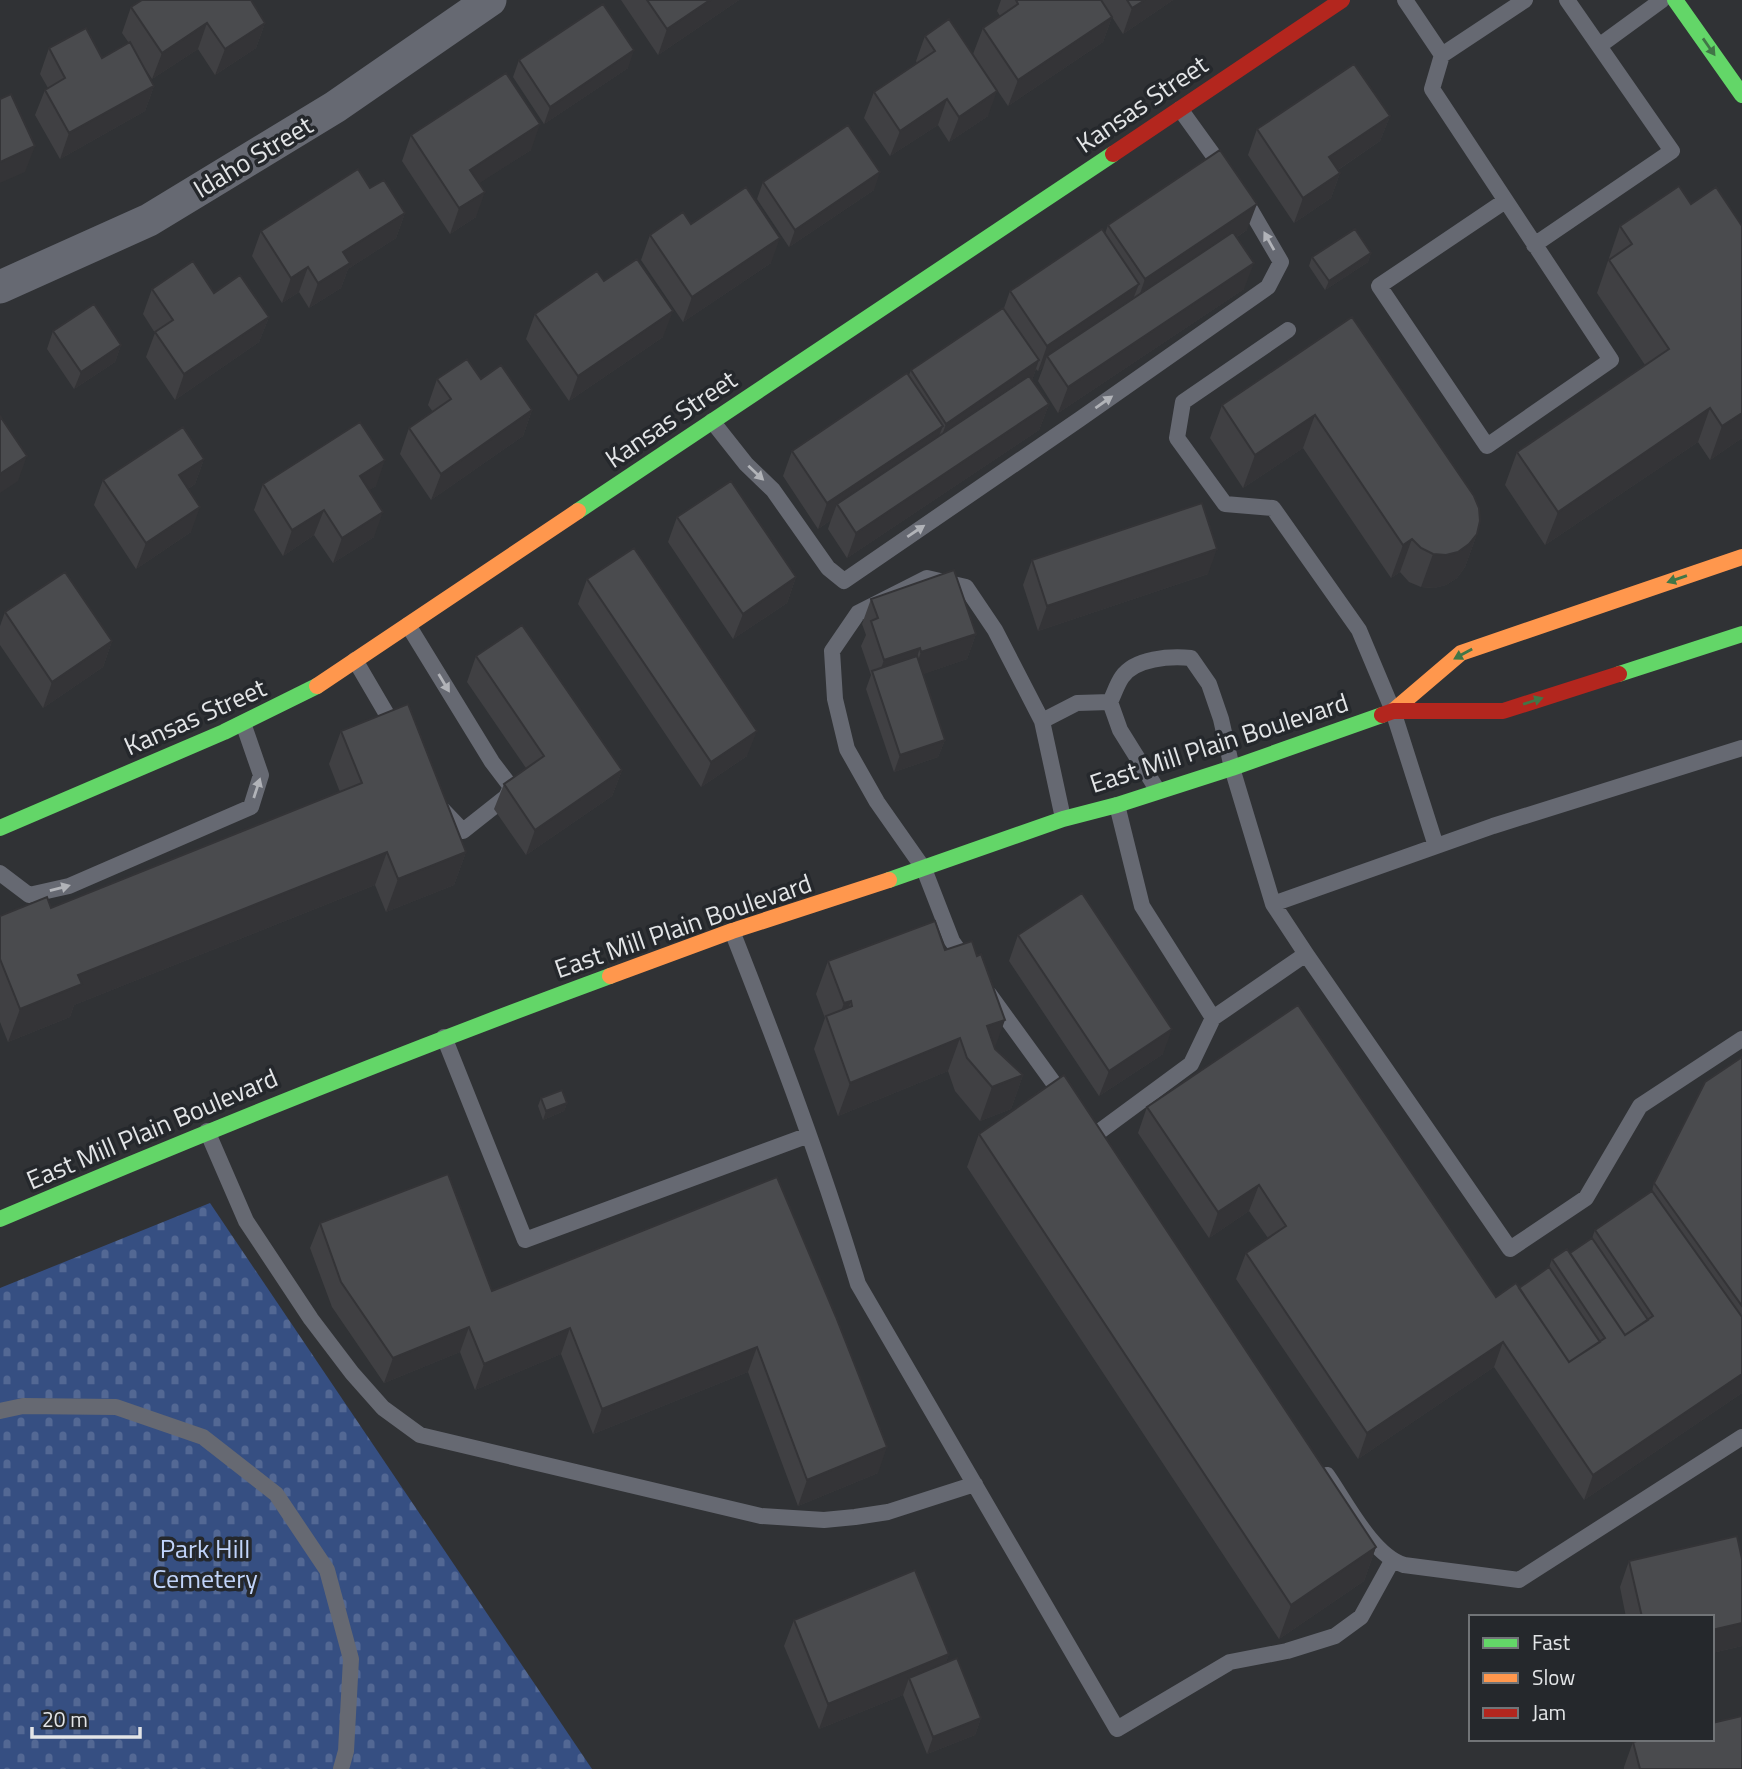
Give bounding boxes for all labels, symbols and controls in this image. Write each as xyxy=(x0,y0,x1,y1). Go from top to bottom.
one-way arrow xyxy=(1702,38,1716,56)
street label: Kansas Street xyxy=(1068,45,1216,162)
street label: Idaho Street xyxy=(185,105,320,208)
one-way arrow xyxy=(1263,232,1275,251)
street label: Kansas Street xyxy=(597,360,745,477)
one-way arrow xyxy=(1095,395,1113,409)
one-way arrow xyxy=(747,465,764,481)
one-way arrow xyxy=(907,524,925,538)
one-way arrow xyxy=(1667,574,1688,585)
one-way arrow xyxy=(1453,648,1473,660)
street label: Kansas Street xyxy=(118,668,272,765)
one-way arrow xyxy=(437,674,450,693)
street label: East Mill Plain Boulevard xyxy=(1085,682,1353,803)
one-way arrow xyxy=(1523,695,1544,706)
one-way arrow xyxy=(252,778,263,799)
street label: East Mill Plain Boulevard xyxy=(549,863,817,988)
one-way arrow xyxy=(49,882,71,893)
street label: East Mill Plain Boulevard xyxy=(20,1058,284,1199)
park label: Park Hill Cemetery xyxy=(152,1529,258,1598)
legend xyxy=(1469,1615,1714,1741)
text: Fast xyxy=(1532,1626,1571,1658)
text: Slow xyxy=(1532,1661,1575,1693)
scale bar xyxy=(32,1696,140,1740)
text: Jam xyxy=(1532,1696,1566,1728)
text: 20 m xyxy=(42,1703,88,1735)

